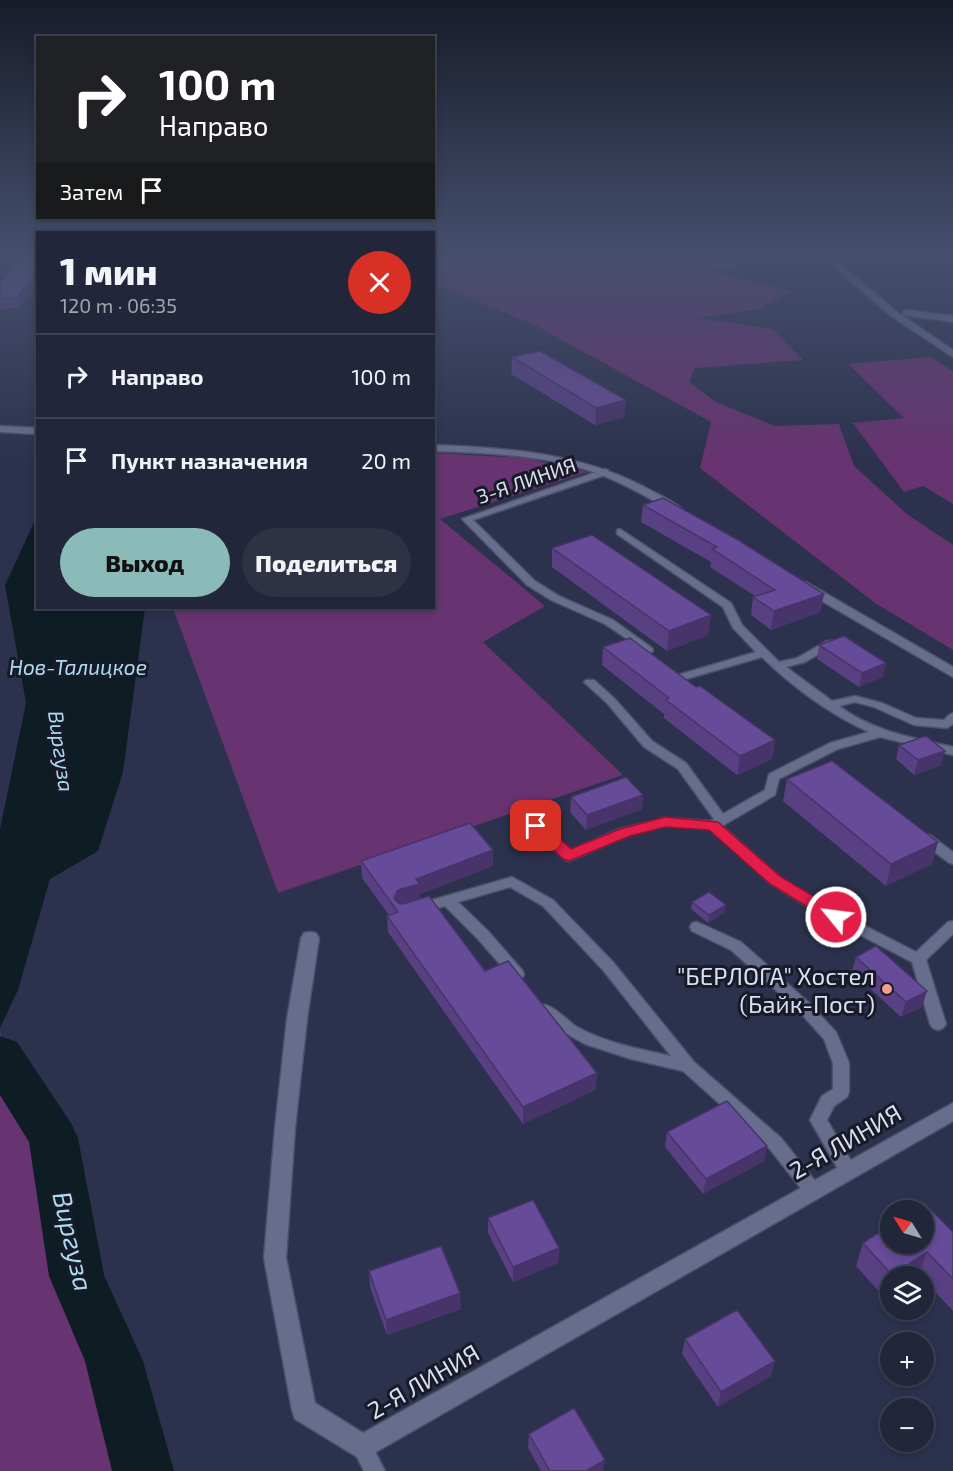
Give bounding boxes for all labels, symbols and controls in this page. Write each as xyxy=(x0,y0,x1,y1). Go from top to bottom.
text: 100 m xyxy=(159,58,276,108)
icon: right xyxy=(60,60,138,138)
text: Направо xyxy=(159,109,268,141)
icon: arrive xyxy=(135,174,168,207)
text: Затем xyxy=(60,178,123,204)
text: 1 мин xyxy=(60,249,158,292)
button: close xyxy=(348,251,411,314)
text: 120 m · 06:35 xyxy=(60,293,177,317)
icon: right xyxy=(60,360,93,393)
text: Направо xyxy=(111,363,204,389)
text: 100 m xyxy=(352,363,411,389)
icon: arrive xyxy=(60,444,93,477)
text: Пункт назначения xyxy=(111,447,308,473)
text: 20 m xyxy=(361,447,411,473)
street label: 3-Я ЛИНИЯ xyxy=(473,452,579,508)
button: Выход xyxy=(60,528,230,597)
button: Поделиться xyxy=(242,528,411,597)
water label: Нов-Талицкое xyxy=(9,654,147,679)
water label: Виргуза xyxy=(44,709,80,793)
pin xyxy=(510,800,561,851)
icon: arrive xyxy=(519,809,552,842)
position arrow xyxy=(804,885,868,949)
place label: "БЕРЛОГА" Хостел (Байк-Пост) xyxy=(677,961,875,1018)
marker: "БЕРЛОГА" Хостел (Байк-Пост) xyxy=(880,982,894,996)
street label: 2-Я ЛИНИЯ xyxy=(784,1097,906,1185)
water label: Виргуза xyxy=(47,1188,101,1294)
north arrow xyxy=(880,1200,934,1254)
map controls xyxy=(880,1200,934,1452)
button: layers xyxy=(880,1266,934,1320)
button: + xyxy=(880,1332,934,1386)
street label: 2-Я ЛИНИЯ xyxy=(362,1337,484,1425)
button: − xyxy=(880,1398,934,1452)

